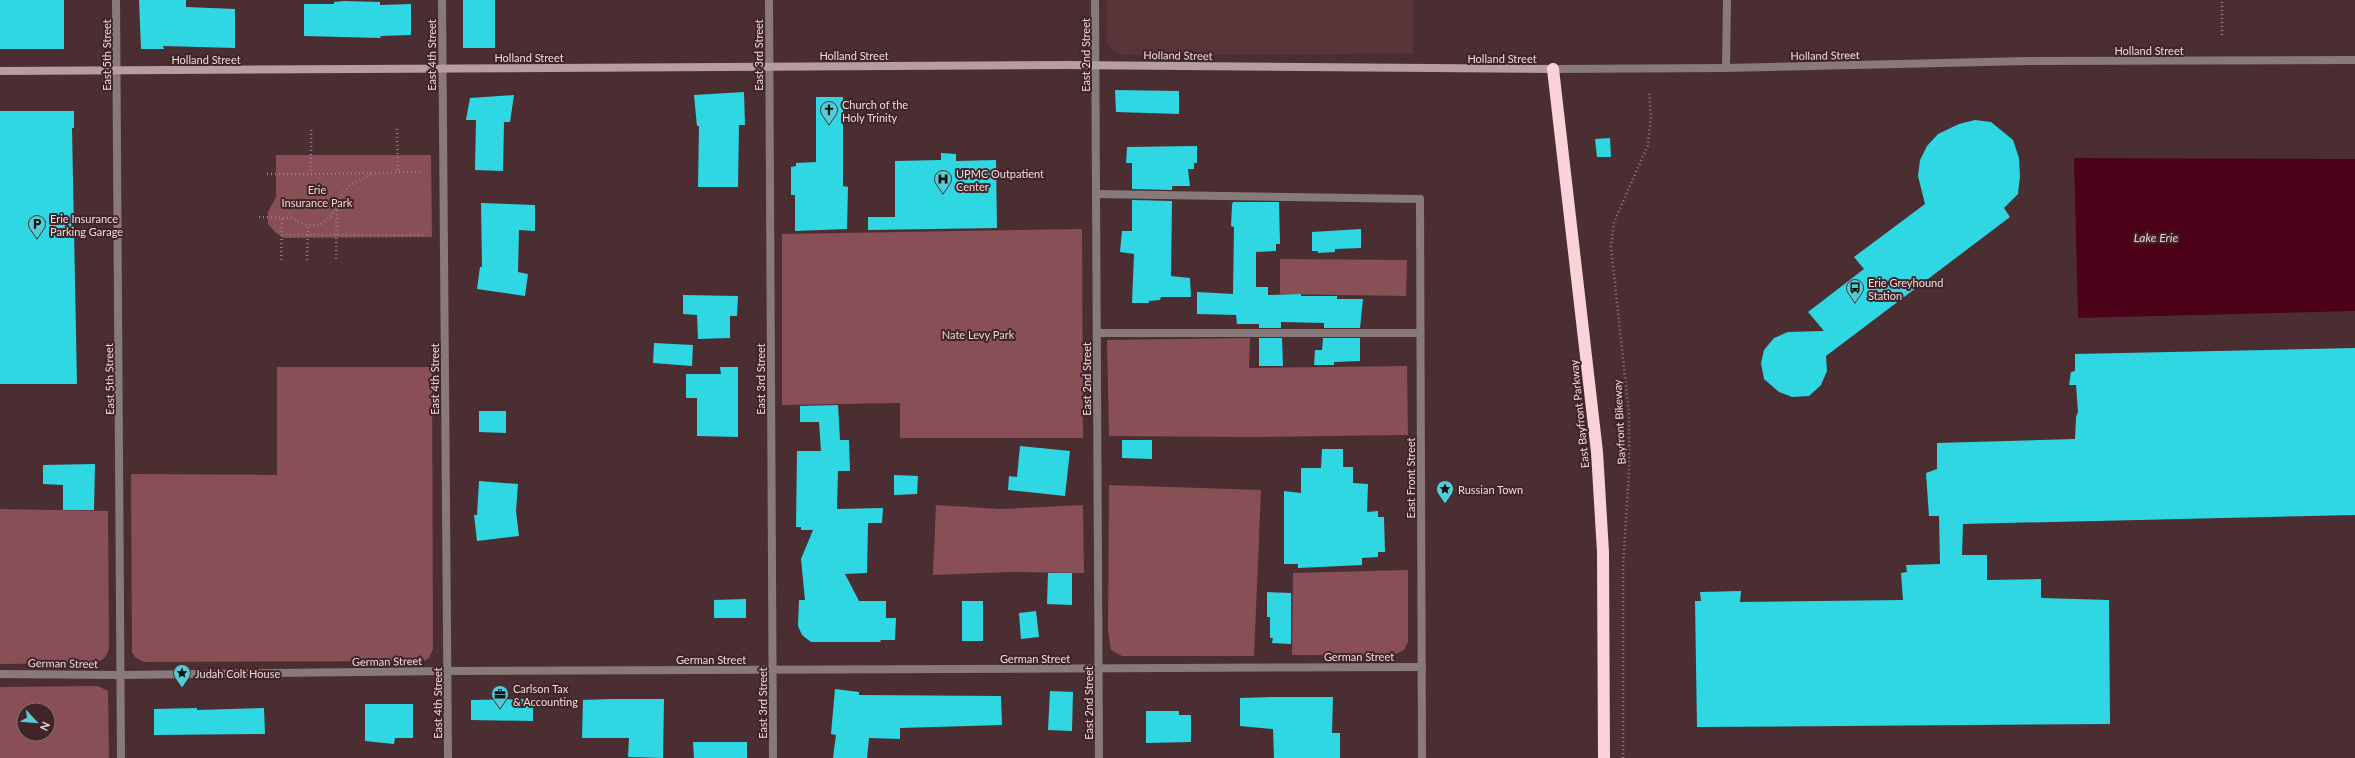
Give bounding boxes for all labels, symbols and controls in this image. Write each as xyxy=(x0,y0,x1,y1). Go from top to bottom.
street label: East 2nd Street xyxy=(1079,18,1092,92)
street label: East 5th Street xyxy=(100,19,113,91)
street label: East 4th Street xyxy=(425,19,438,91)
street label: East 3rd Street xyxy=(752,19,765,91)
street label: Holland Street xyxy=(2114,44,2184,57)
street label: Holland Street xyxy=(1143,48,1213,62)
street label: Holland Street xyxy=(1790,48,1860,62)
street label: Holland Street xyxy=(819,49,889,62)
street label: Holland Street xyxy=(494,51,564,64)
street label: Holland Street xyxy=(1467,52,1537,65)
street label: Holland Street xyxy=(171,53,241,66)
place label: Church of the Holy Trinity xyxy=(842,98,908,124)
church icon: Church of the Holy Trinity xyxy=(819,100,839,125)
place label: UPMC Outpatient Center xyxy=(956,167,1044,193)
hospital icon: UPMC Outpatient Center xyxy=(933,169,953,194)
park label: Erie Insurance Park xyxy=(282,183,353,209)
place label: Erie Insurance Parking Garage xyxy=(50,212,123,238)
parking icon: Erie Insurance Parking Garage xyxy=(27,214,47,239)
water label: Lake Erie xyxy=(2134,230,2178,245)
place label: Erie Greyhound Station xyxy=(1868,276,1943,302)
bus stop icon: Erie Greyhound Station xyxy=(1845,278,1865,303)
park label: Nate Levy Park xyxy=(942,328,1015,341)
street label: East 2nd Street xyxy=(1080,342,1093,416)
street label: East 5th Street xyxy=(102,343,116,415)
street label: East 4th Street xyxy=(428,343,441,415)
street label: East 3rd Street xyxy=(754,343,767,415)
street label: East Bayfront Parkway xyxy=(1567,359,1591,469)
street label: Bayfront Bikeway xyxy=(1610,379,1628,465)
street label: East Front Street xyxy=(1404,438,1417,518)
place icon: Russian Town xyxy=(1435,479,1455,504)
place label: Russian Town xyxy=(1458,483,1523,496)
street label: German Street xyxy=(1324,650,1394,663)
street label: German Street xyxy=(1000,652,1070,665)
street label: German Street xyxy=(676,653,746,666)
street label: German Street xyxy=(352,654,422,668)
street label: German Street xyxy=(28,656,98,670)
place icon: Judah Colt House xyxy=(172,663,192,688)
street label: East 2nd Street xyxy=(1082,666,1095,740)
place label: Judah Colt House xyxy=(195,667,280,680)
street label: East 4th Street xyxy=(431,667,444,739)
street label: East 3rd Street xyxy=(756,667,769,739)
place label: Carlson Tax & Accounting xyxy=(513,682,578,708)
office icon: Carlson Tax & Accounting xyxy=(490,684,510,709)
north arrow xyxy=(16,702,56,742)
text: N xyxy=(38,720,53,733)

